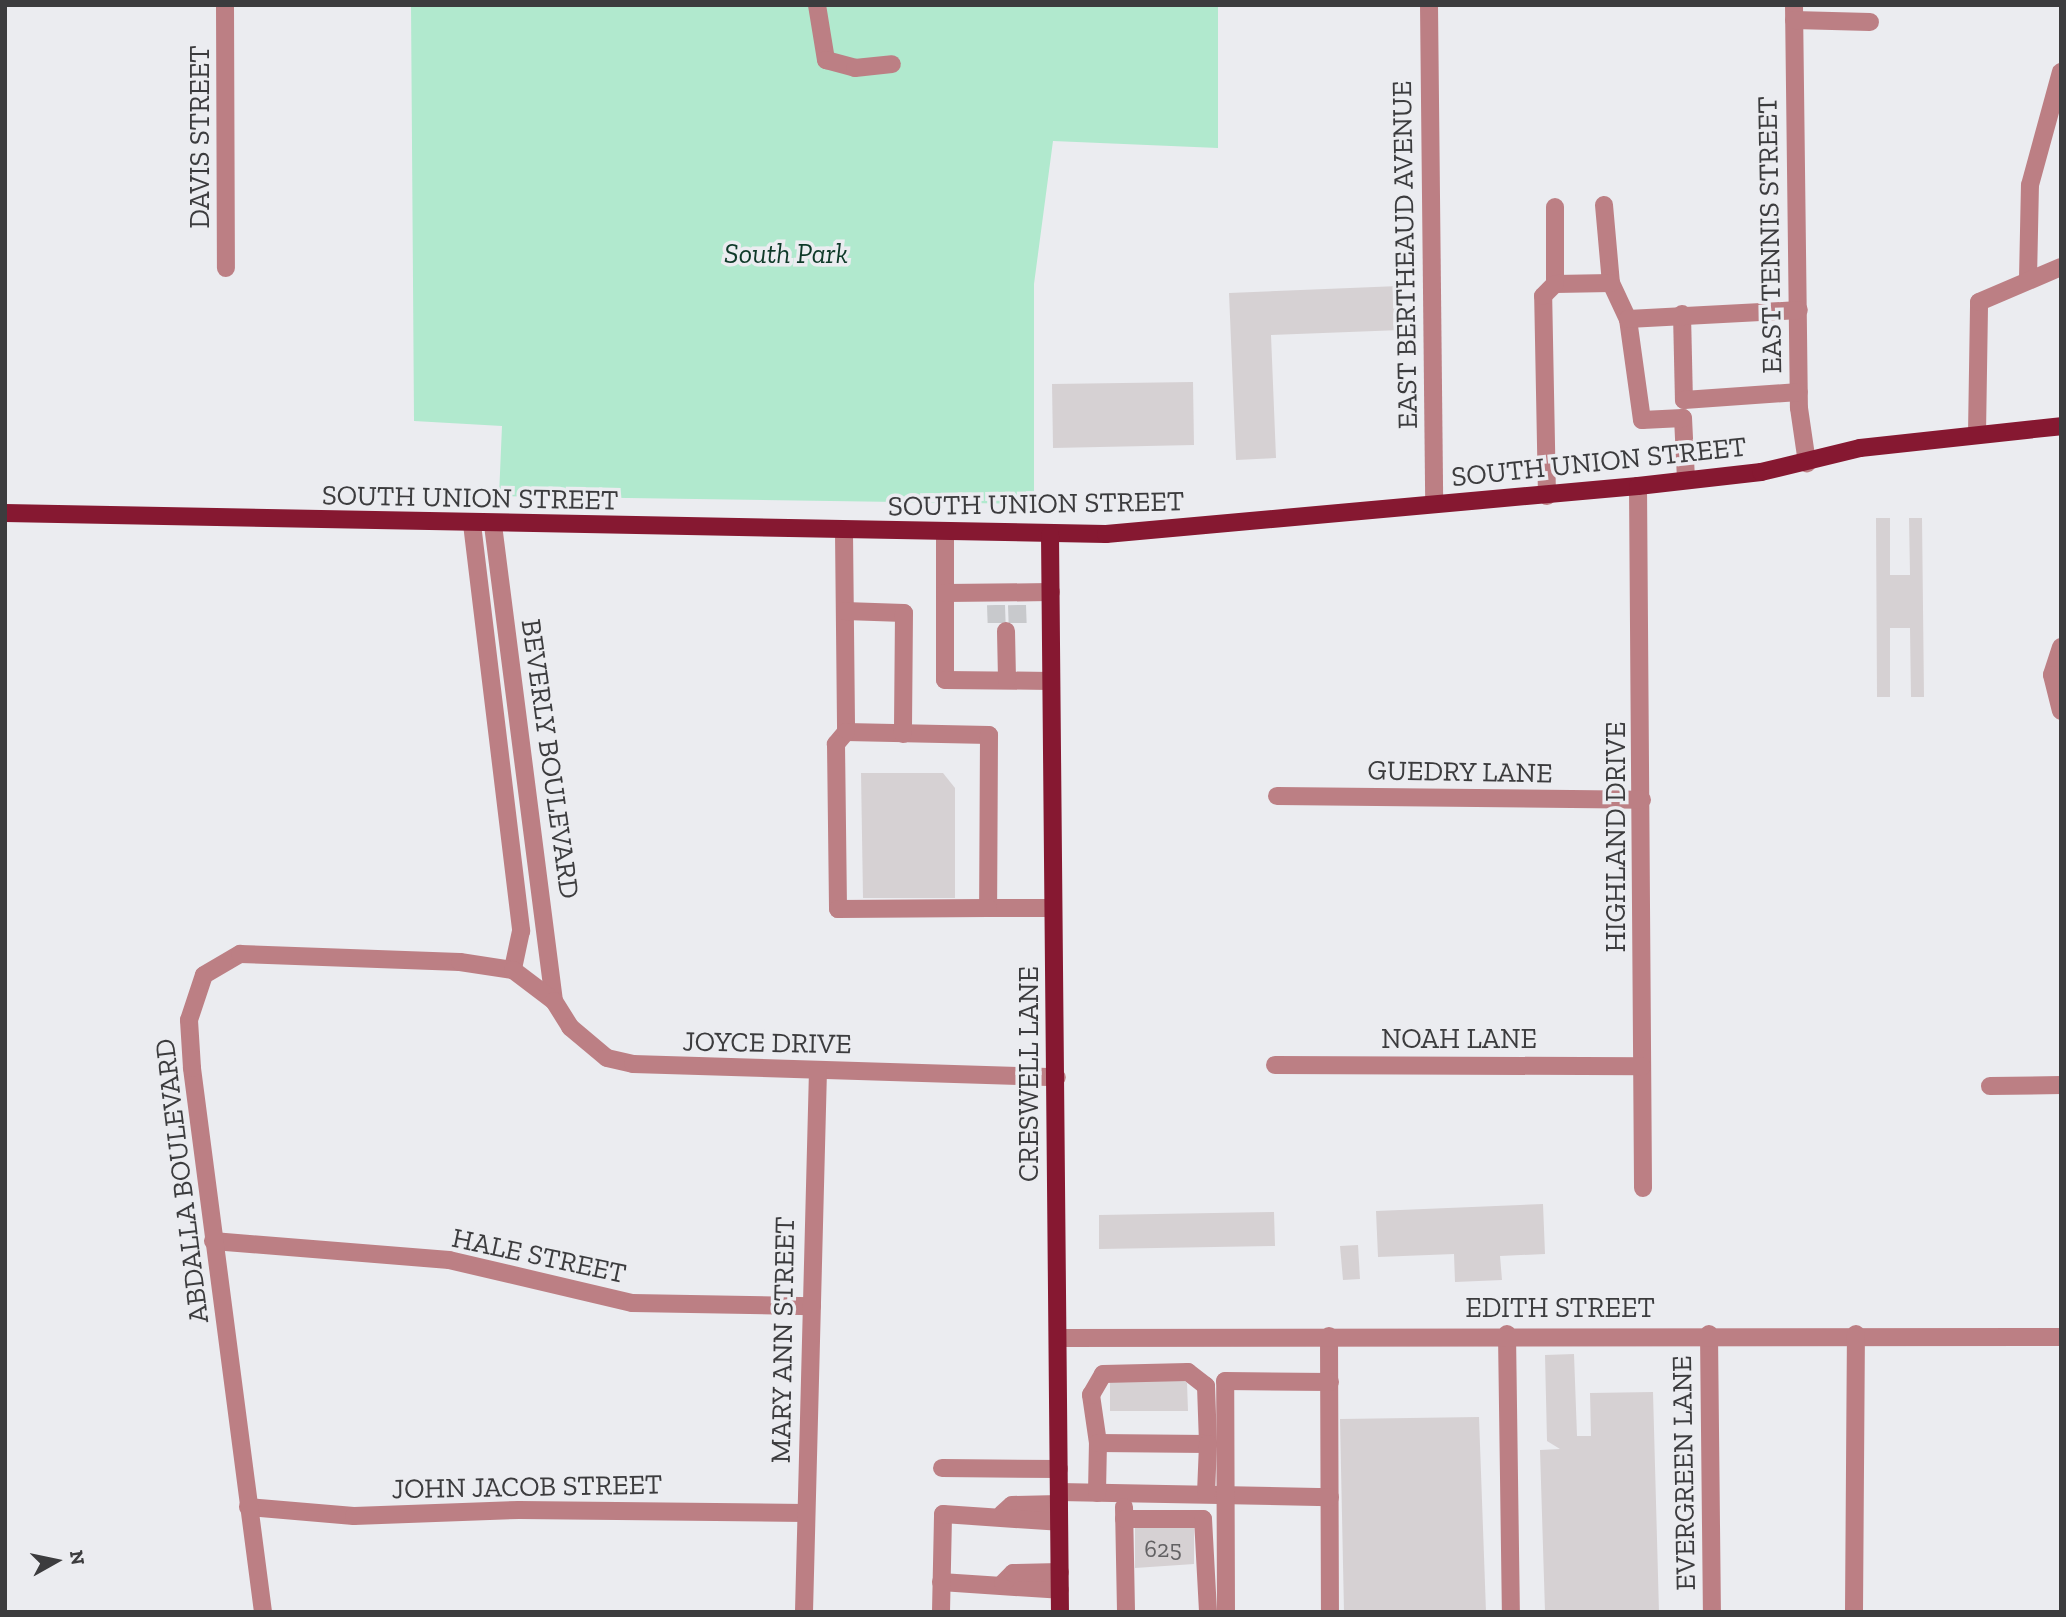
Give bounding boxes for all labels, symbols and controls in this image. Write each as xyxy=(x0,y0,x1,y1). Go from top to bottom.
street label: DAVIS STREET xyxy=(183,45,217,229)
street label: EAST BERTHEAUD AVENUE xyxy=(1385,80,1425,430)
street label: EAST TENNIS STREET xyxy=(1751,95,1789,375)
park label: South Park xyxy=(724,237,848,271)
street label: SOUTH UNION STREET xyxy=(1450,430,1748,494)
street label: SOUTH UNION STREET xyxy=(322,479,618,517)
street label: SOUTH UNION STREET xyxy=(888,485,1184,523)
street label: BEVERLY BOULEVARD xyxy=(514,617,586,901)
street label: HIGHLAND DRIVE xyxy=(1599,722,1633,952)
street label: GUEDRY LANE xyxy=(1367,754,1553,790)
street label: CRESWELL LANE xyxy=(1012,966,1046,1182)
street label: NOAH LANE xyxy=(1381,1022,1537,1056)
street label: JOYCE DRIVE xyxy=(682,1025,852,1061)
street label: ABDALLA BOULEVARD xyxy=(148,1036,216,1326)
street label: MARY ANN STREET xyxy=(764,1215,802,1465)
street label: HALE STREET xyxy=(449,1221,629,1291)
street label: EDITH STREET xyxy=(1465,1291,1655,1325)
street label: EVERGREEN LANE xyxy=(1665,1355,1703,1591)
street label: JOHN JACOB STREET xyxy=(391,1468,663,1506)
north arrow xyxy=(21,1526,91,1596)
house number: 625 xyxy=(1144,1535,1182,1563)
text: N xyxy=(65,1549,90,1567)

